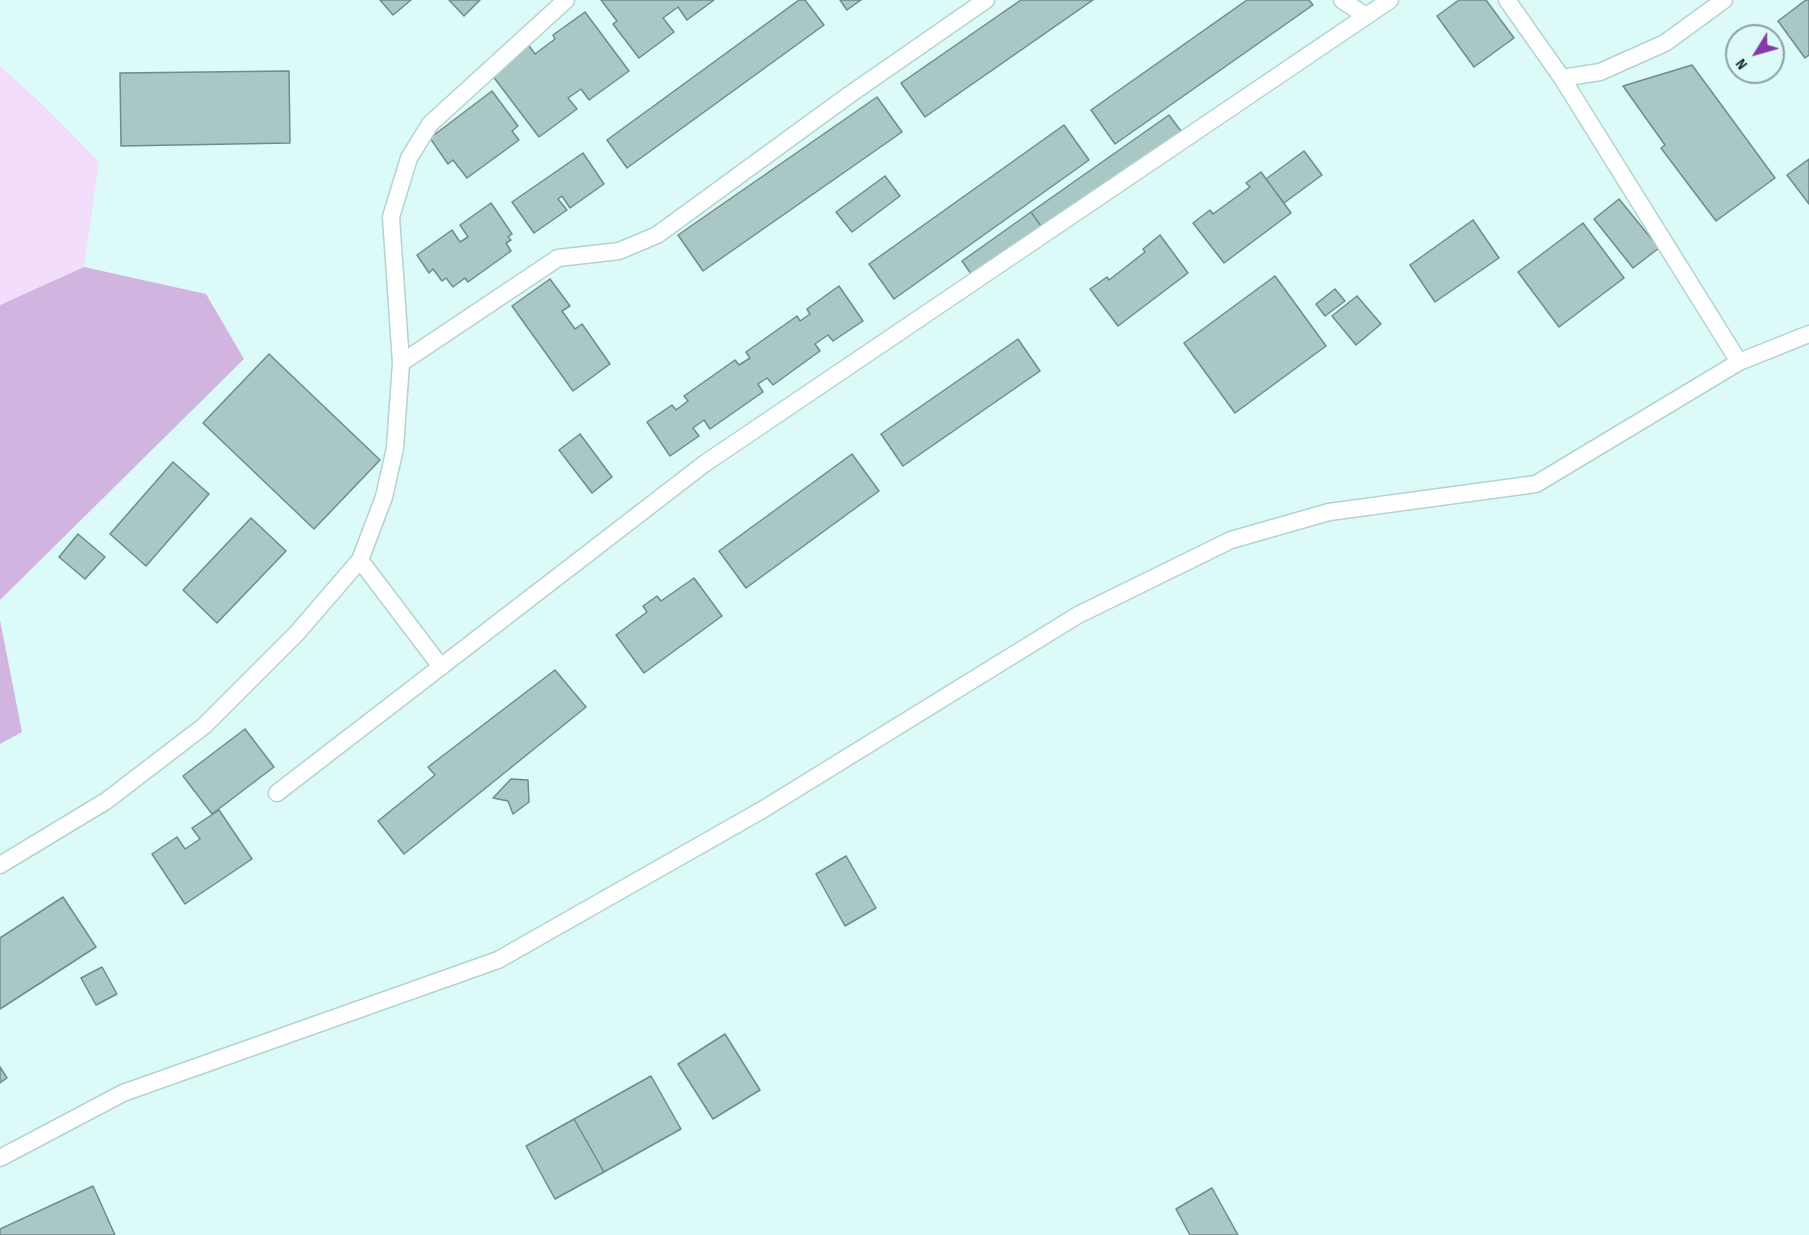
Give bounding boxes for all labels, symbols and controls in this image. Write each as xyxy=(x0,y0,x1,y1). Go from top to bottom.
north arrow xyxy=(1725,24,1785,84)
text: N xyxy=(1732,55,1752,73)

